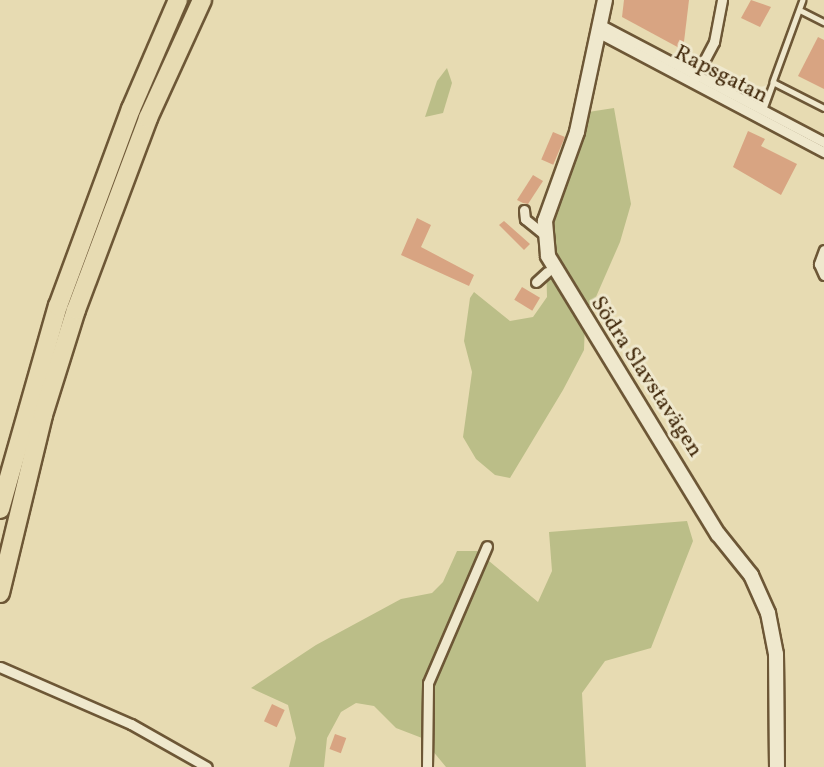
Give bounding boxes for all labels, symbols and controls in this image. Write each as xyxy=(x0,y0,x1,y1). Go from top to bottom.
street label: Rapsgatan xyxy=(670,40,772,110)
street label: Södra Slavstavägen xyxy=(584,292,708,462)

